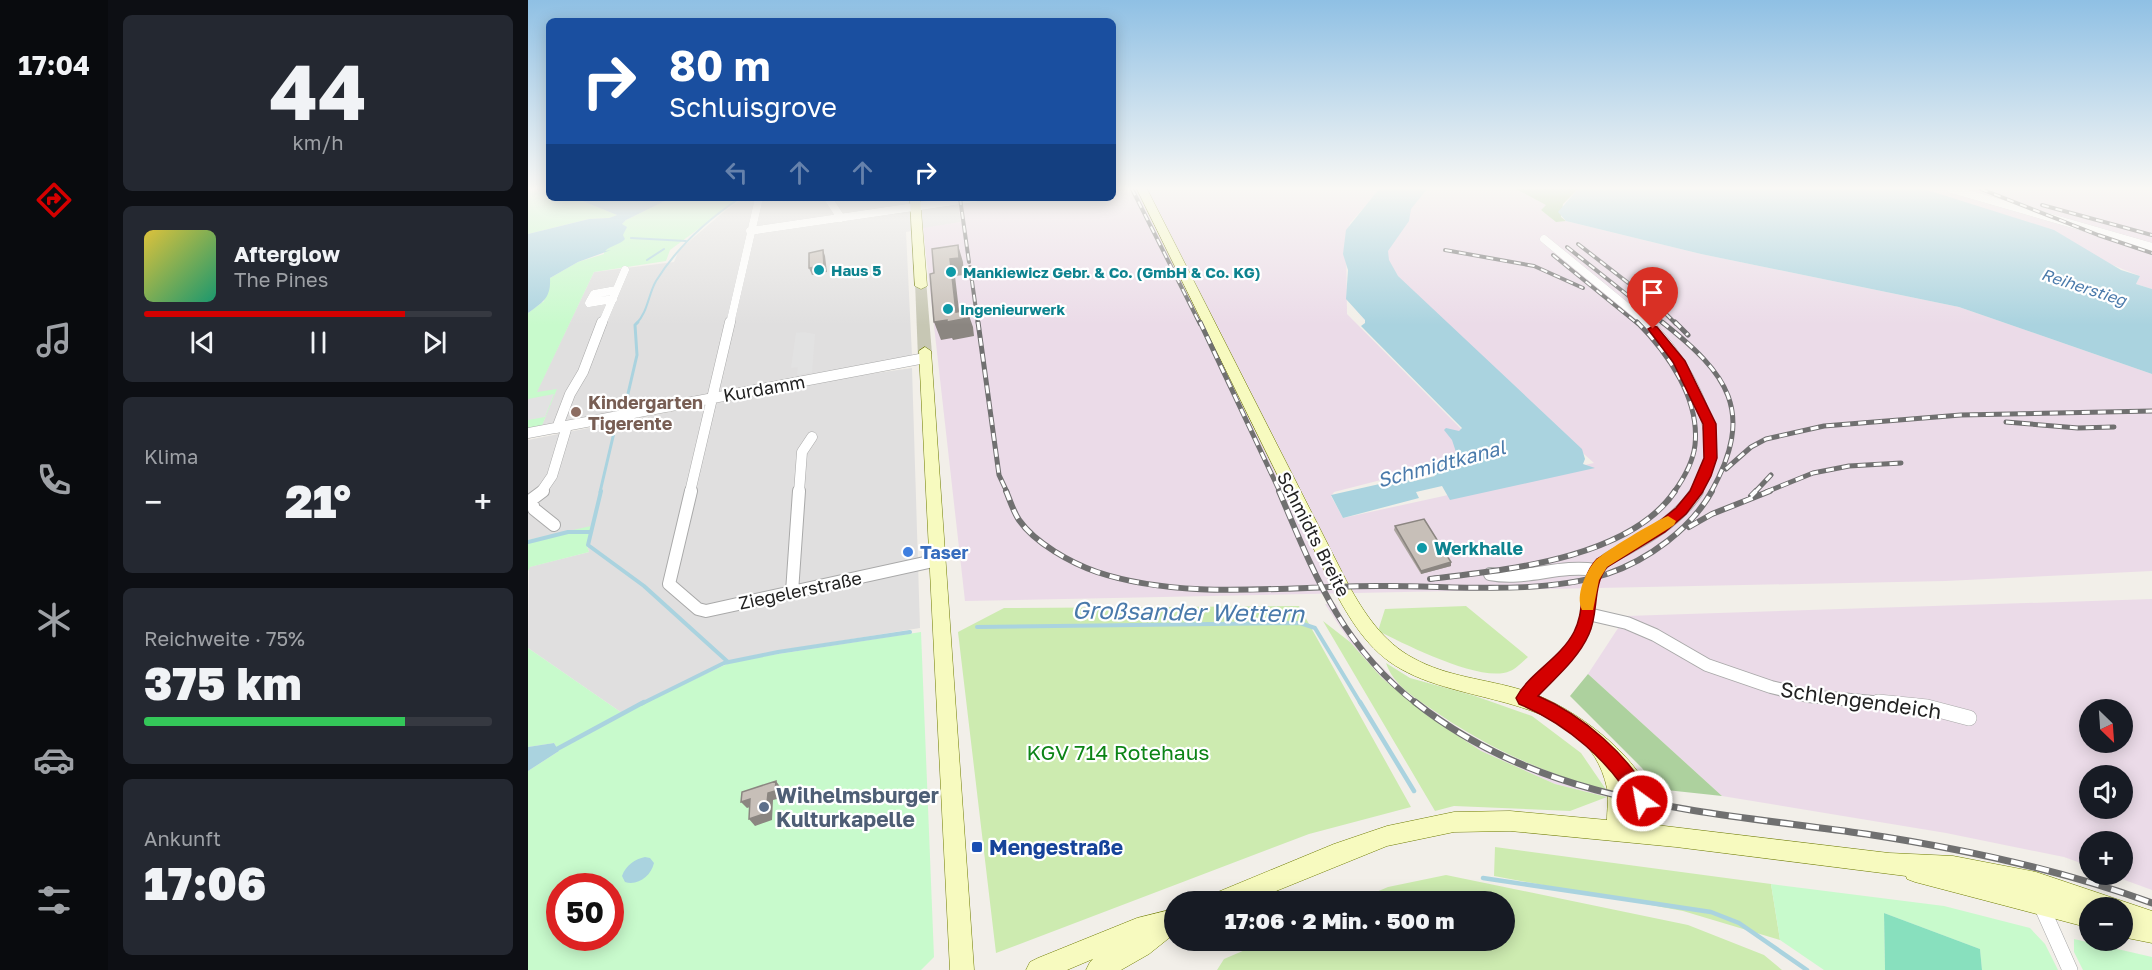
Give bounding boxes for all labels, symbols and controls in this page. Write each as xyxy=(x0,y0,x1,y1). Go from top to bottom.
text: 80 m xyxy=(669,40,770,90)
icon: right xyxy=(570,42,648,120)
text: 44 xyxy=(269,44,367,137)
text: 17:04 xyxy=(18,49,90,81)
text: Schluisgrove xyxy=(669,91,837,123)
text: km/h xyxy=(293,130,343,154)
icon: left xyxy=(720,156,753,189)
icon: ahead xyxy=(783,156,816,189)
icon: ahead xyxy=(846,156,879,189)
icon: right xyxy=(909,156,942,189)
icon: directions xyxy=(33,179,75,221)
text: Afterglow xyxy=(234,240,340,267)
place label: Haus 5 xyxy=(831,261,881,279)
marker: Haus 5 xyxy=(812,263,826,277)
place label: Mankiewicz Gebr. & Co. (GmbH & Co. KG) xyxy=(963,263,1261,281)
water label: Reiherstieg xyxy=(2039,264,2130,310)
marker: Mankiewicz Gebr. & Co. (GmbH & Co. KG) xyxy=(944,265,958,279)
text: The Pines xyxy=(234,267,328,291)
pin xyxy=(1627,267,1678,329)
icon: arrive xyxy=(1636,276,1669,309)
place label: Ingenieurwerk xyxy=(960,300,1065,318)
marker: Ingenieurwerk xyxy=(941,302,955,316)
icon: music xyxy=(33,319,75,361)
icon: previous xyxy=(186,326,219,359)
icon: pause xyxy=(302,326,335,359)
icon: next xyxy=(418,326,451,359)
street label: Kurdamm xyxy=(721,370,807,406)
place label: Kindergarten Tigerente xyxy=(588,391,703,434)
marker: Kindergarten Tigerente xyxy=(569,405,583,419)
water label: Schmidtkanal xyxy=(1374,434,1508,492)
text: Klima xyxy=(144,444,198,468)
icon: phone xyxy=(33,459,75,501)
street label: Schmidts Breite xyxy=(1273,468,1355,600)
text: 21° xyxy=(285,474,351,528)
text: − xyxy=(144,482,162,521)
text: + xyxy=(474,482,492,521)
place label: Werkhalle xyxy=(1434,537,1523,559)
place label: Taser xyxy=(920,541,968,563)
marker: Werkhalle xyxy=(1415,541,1429,555)
marker: Taser xyxy=(901,545,915,559)
street label: Ziegelerstraße xyxy=(736,566,864,614)
water label: Großsander Wettern xyxy=(1072,594,1306,628)
icon: climate xyxy=(33,599,75,641)
text: Reichweite · 75% xyxy=(144,626,305,650)
text: 375 km xyxy=(144,656,302,710)
street label: Schlengendeich xyxy=(1779,676,1943,724)
north arrow xyxy=(2079,699,2133,753)
map controls xyxy=(2079,699,2133,951)
icon: car xyxy=(33,739,75,781)
park label: KGV 714 Rotehaus xyxy=(1026,739,1210,765)
button: sound xyxy=(2079,765,2133,819)
position arrow xyxy=(1610,769,1674,833)
place label: Wilhelmsburger Kulturkapelle xyxy=(776,782,939,832)
marker: Wilhelmsburger Kulturkapelle xyxy=(757,800,771,814)
text: Ankunft xyxy=(144,826,221,850)
button: + xyxy=(2079,831,2133,885)
place label: Mengestraße xyxy=(989,834,1123,860)
marker: Mengestraße xyxy=(970,840,984,854)
text: 17:06 xyxy=(144,856,266,910)
speed limit sign: 50 xyxy=(546,873,624,951)
icon: filters xyxy=(33,879,75,921)
button: − xyxy=(2079,897,2133,951)
text: 17:06 · 2 Min. · 500 m xyxy=(1225,907,1454,934)

